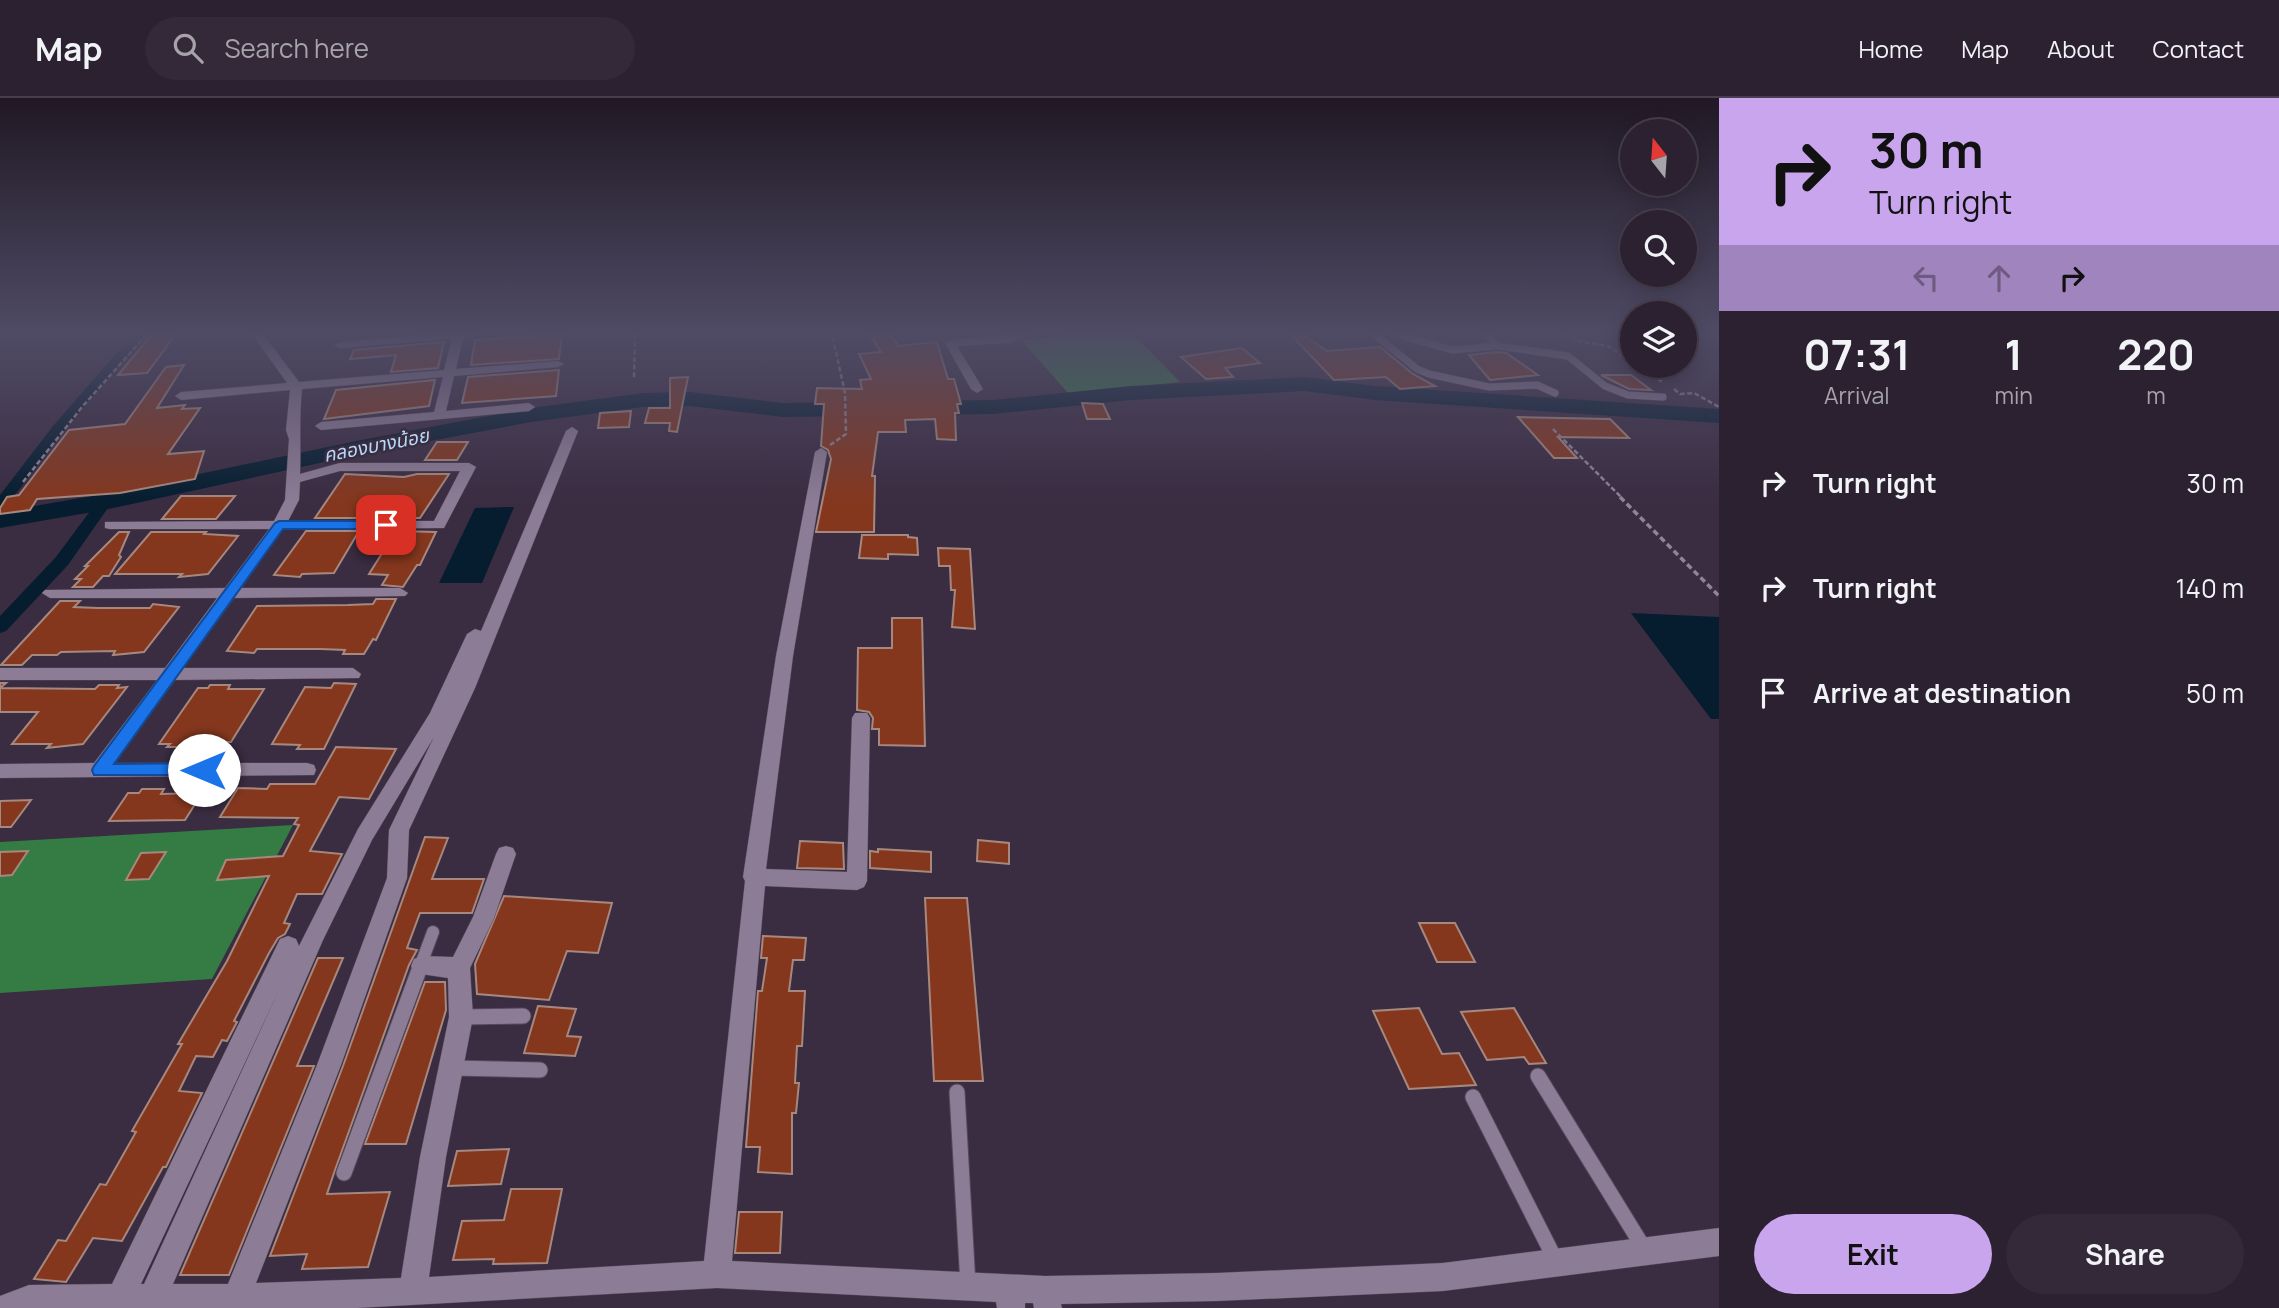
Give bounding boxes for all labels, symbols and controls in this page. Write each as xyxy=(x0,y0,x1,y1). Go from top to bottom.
search box xyxy=(145,17,635,80)
text: Map xyxy=(35,26,103,71)
icon: search xyxy=(169,29,207,67)
text: Search here xyxy=(225,30,369,66)
text: Home xyxy=(1858,32,1923,65)
text: Map xyxy=(1961,32,2009,65)
text: About xyxy=(2047,32,2115,65)
text: Contact xyxy=(2153,32,2244,65)
text: 30 m xyxy=(1869,116,1984,183)
north arrow xyxy=(1620,119,1698,196)
map controls xyxy=(1620,119,1697,378)
icon: right xyxy=(1754,126,1845,217)
text: Turn right xyxy=(1869,180,2012,224)
button: search xyxy=(1620,210,1697,287)
icon: left xyxy=(1907,259,1945,297)
icon: ahead xyxy=(1980,259,2018,297)
icon: right xyxy=(2053,259,2091,297)
button: layers xyxy=(1620,301,1697,378)
text: 07:31 xyxy=(1803,325,1910,383)
text: 1 xyxy=(2005,325,2023,383)
text: 220 xyxy=(2117,325,2195,383)
text: Arrival xyxy=(1824,379,1890,411)
text: min xyxy=(1995,379,2033,411)
text: m xyxy=(2146,379,2166,411)
water label: คลองบางน้อย xyxy=(321,422,433,468)
icon: right xyxy=(1754,464,1792,502)
text: Turn right xyxy=(1813,465,1937,501)
text: 30 m xyxy=(2187,465,2244,501)
pin xyxy=(356,495,416,555)
icon: arrive xyxy=(367,506,405,544)
icon: right xyxy=(1754,569,1792,607)
text: Turn right xyxy=(1813,570,1937,606)
text: 140 m xyxy=(2175,570,2244,606)
icon: arrive xyxy=(1754,674,1792,712)
text: Arrive at destination xyxy=(1813,675,2071,711)
text: 50 m xyxy=(2186,675,2244,711)
position arrow xyxy=(167,733,241,807)
button: Exit xyxy=(1754,1214,1992,1294)
button: Share xyxy=(2006,1214,2244,1294)

